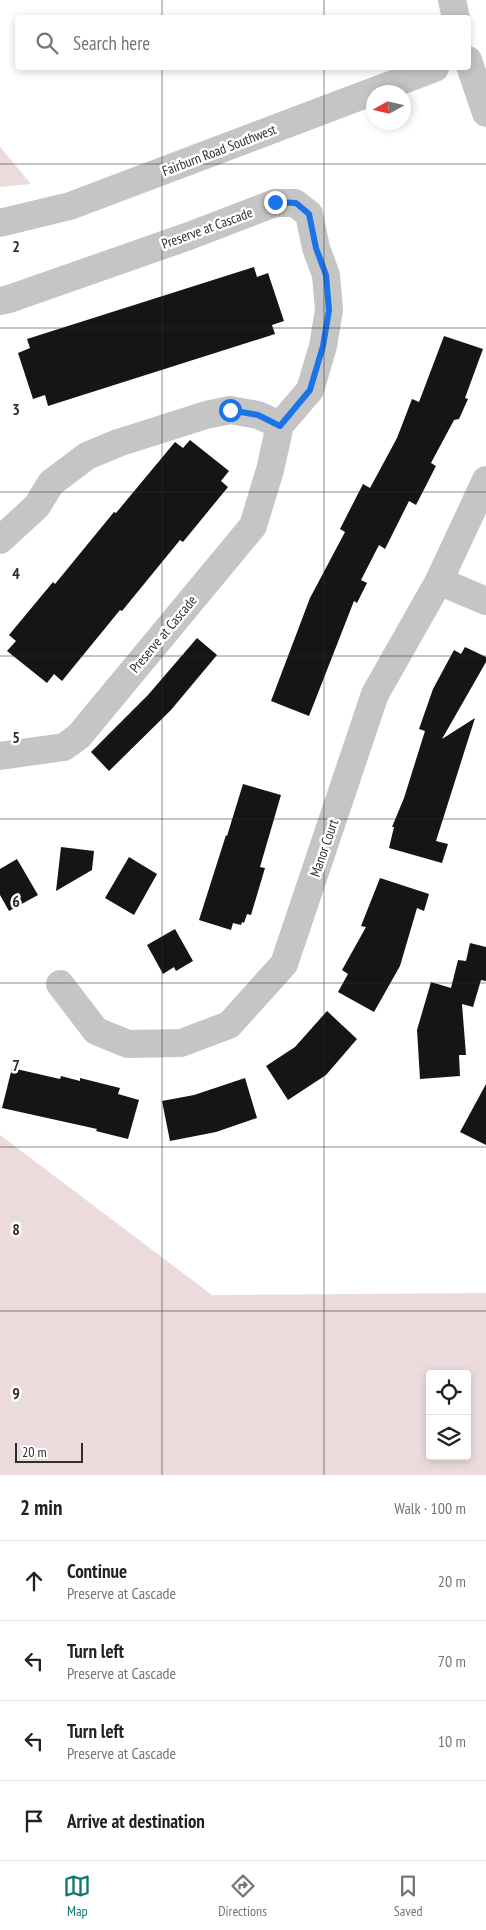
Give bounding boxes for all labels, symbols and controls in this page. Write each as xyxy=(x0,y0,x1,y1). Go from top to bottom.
search box xyxy=(15,15,471,70)
icon: search xyxy=(33,29,61,57)
text: Search here xyxy=(73,31,150,55)
north arrow xyxy=(366,85,411,130)
street label: Fairburn Road Southwest xyxy=(159,120,279,180)
route end xyxy=(264,191,287,214)
street label: Preserve at Cascade xyxy=(159,203,255,253)
text: 2 xyxy=(12,236,20,256)
text: 3 xyxy=(12,399,20,419)
route start xyxy=(219,399,242,422)
text: 4 xyxy=(12,563,20,583)
street label: Preserve at Cascade xyxy=(125,591,201,676)
text: 5 xyxy=(12,727,20,747)
street label: Manor Court xyxy=(306,817,342,879)
text: 6 xyxy=(12,891,20,911)
text: 7 xyxy=(12,1055,20,1075)
text: 8 xyxy=(12,1219,20,1239)
map controls xyxy=(426,1370,471,1460)
button: locate xyxy=(426,1370,471,1415)
text: 9 xyxy=(12,1383,20,1403)
button: layers xyxy=(426,1415,471,1460)
scale bar xyxy=(15,1440,82,1463)
text: 20 m xyxy=(22,1443,47,1461)
text: 2 min xyxy=(20,1494,62,1521)
text: Walk · 100 m xyxy=(394,1498,466,1518)
text: Continue xyxy=(67,1559,127,1583)
icon: ahead xyxy=(20,1567,48,1595)
text: 20 m xyxy=(438,1571,466,1591)
text: Preserve at Cascade xyxy=(67,1583,176,1603)
text: Turn left xyxy=(67,1639,124,1663)
icon: left xyxy=(20,1647,48,1675)
text: 70 m xyxy=(438,1651,466,1671)
text: Preserve at Cascade xyxy=(67,1663,176,1683)
text: Turn left xyxy=(67,1719,124,1743)
icon: left xyxy=(20,1727,48,1755)
text: 10 m xyxy=(438,1731,466,1751)
text: Preserve at Cascade xyxy=(67,1743,176,1763)
icon: arrive xyxy=(20,1807,48,1835)
text: Arrive at destination xyxy=(67,1809,205,1833)
tab: Map xyxy=(63,1872,91,1920)
tab: Directions xyxy=(218,1872,267,1920)
tab: Saved xyxy=(394,1872,423,1920)

